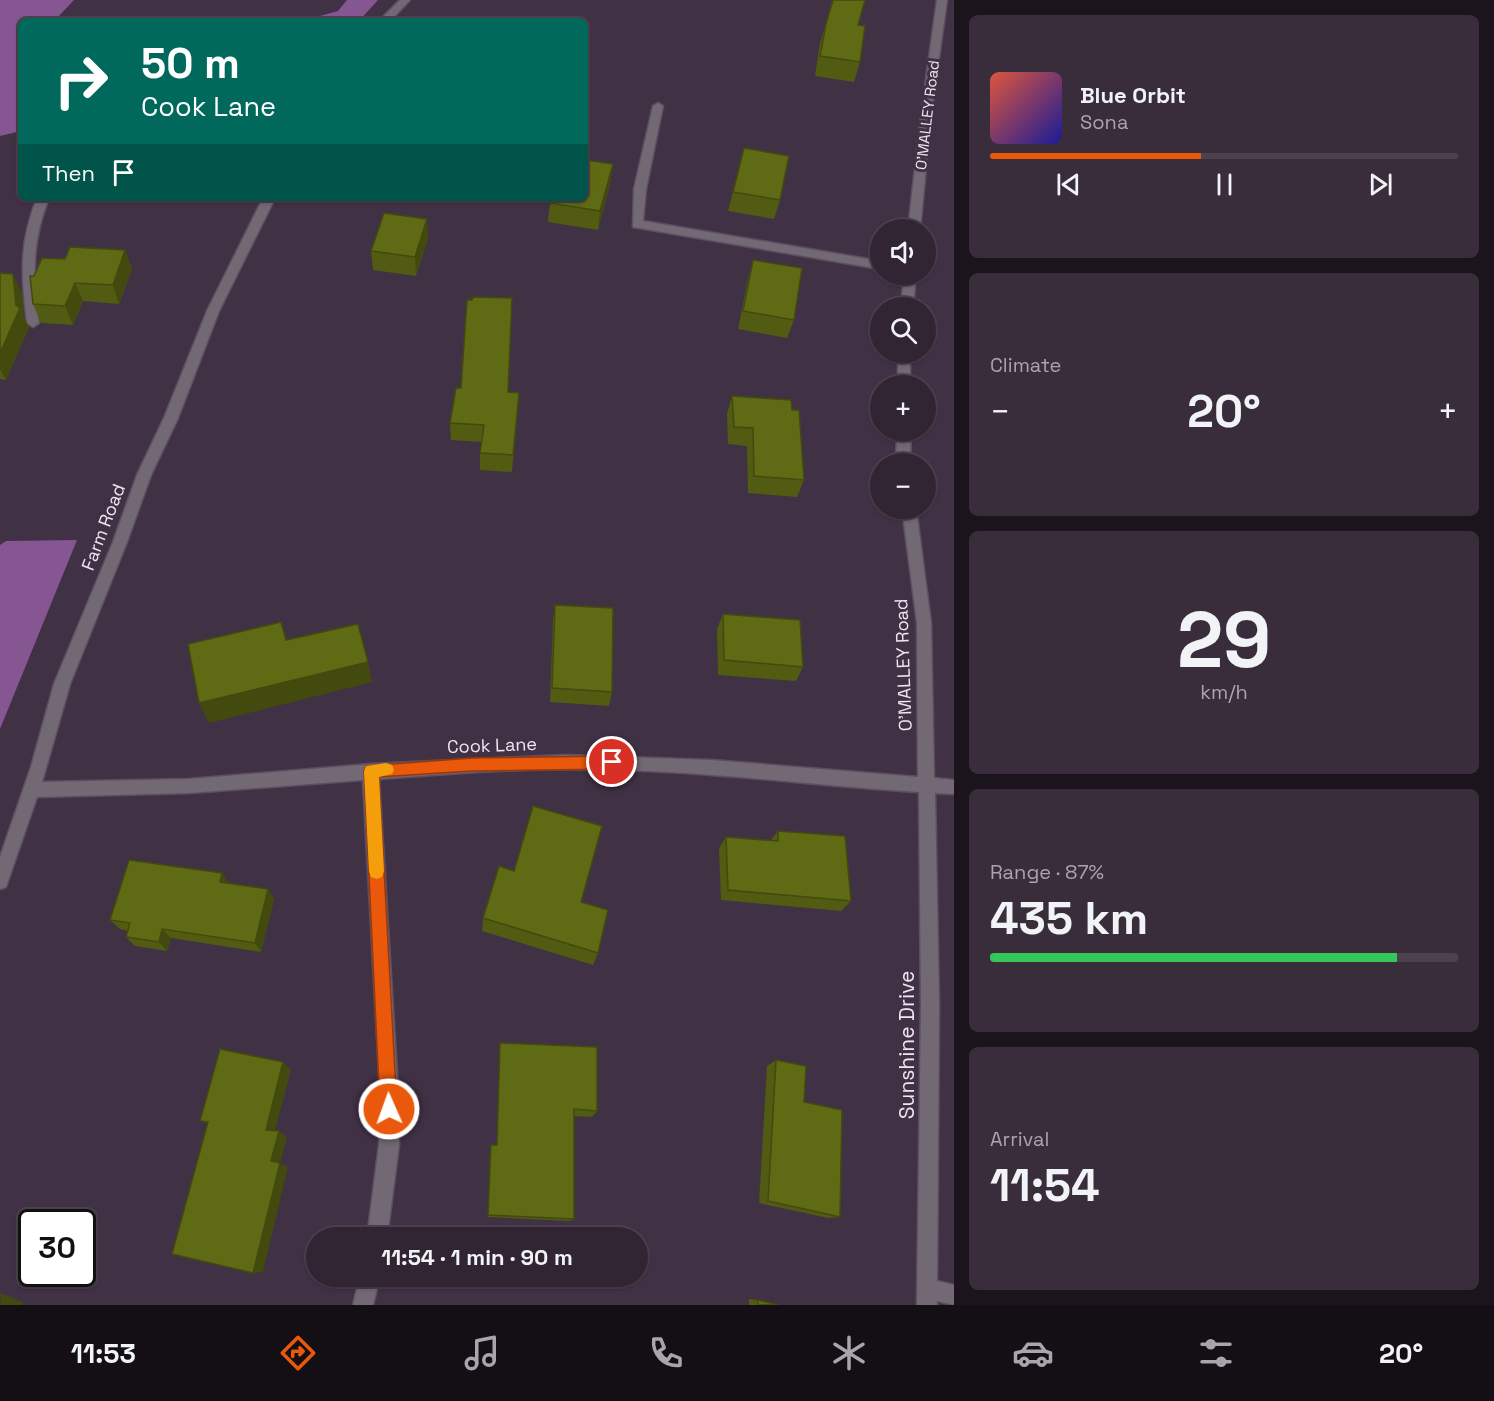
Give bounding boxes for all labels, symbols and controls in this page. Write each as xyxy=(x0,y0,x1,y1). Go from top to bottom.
text: 50 m xyxy=(141,37,240,90)
icon: right xyxy=(42,42,120,120)
street label: O'MALLEY Road xyxy=(911,59,943,171)
text: Blue Orbit xyxy=(1080,81,1186,109)
text: Cook Lane xyxy=(141,89,276,124)
text: Sona xyxy=(1080,109,1128,135)
icon: arrive xyxy=(107,156,140,189)
text: Then xyxy=(42,159,95,187)
icon: previous xyxy=(1052,168,1085,201)
icon: pause xyxy=(1208,168,1241,201)
icon: next xyxy=(1364,168,1397,201)
map controls xyxy=(870,219,936,519)
button: sound xyxy=(870,219,936,285)
button: search xyxy=(870,297,936,363)
text: Climate xyxy=(990,352,1061,378)
button: + xyxy=(870,375,936,441)
text: 20° xyxy=(1187,383,1261,440)
text: − xyxy=(990,391,1010,433)
text: + xyxy=(1438,391,1458,433)
button: − xyxy=(870,453,936,519)
street label: Farm Road xyxy=(76,480,130,574)
text: 29 xyxy=(1177,590,1271,690)
street label: O'MALLEY Road xyxy=(889,598,917,732)
text: km/h xyxy=(1200,679,1248,705)
street label: Cook Lane xyxy=(447,732,537,758)
pin xyxy=(586,736,637,787)
icon: arrive xyxy=(595,745,628,778)
text: Range · 87% xyxy=(990,859,1104,885)
text: 435 km xyxy=(990,890,1148,947)
street label: Sunshine Drive xyxy=(893,971,920,1119)
position arrow xyxy=(357,1077,421,1141)
text: Arrival xyxy=(990,1126,1049,1152)
text: 11:54 xyxy=(990,1157,1100,1214)
speed limit sign: 30 xyxy=(18,1209,96,1287)
text: 11:54 · 1 min · 90 m xyxy=(381,1243,573,1271)
icon: directions xyxy=(277,1332,319,1374)
icon: music xyxy=(461,1332,503,1374)
icon: phone xyxy=(645,1332,687,1374)
icon: climate xyxy=(828,1332,870,1374)
icon: car xyxy=(1012,1332,1054,1374)
icon: filters xyxy=(1195,1332,1237,1374)
text: 11:53 xyxy=(71,1336,136,1371)
text: 20° xyxy=(1379,1336,1423,1371)

